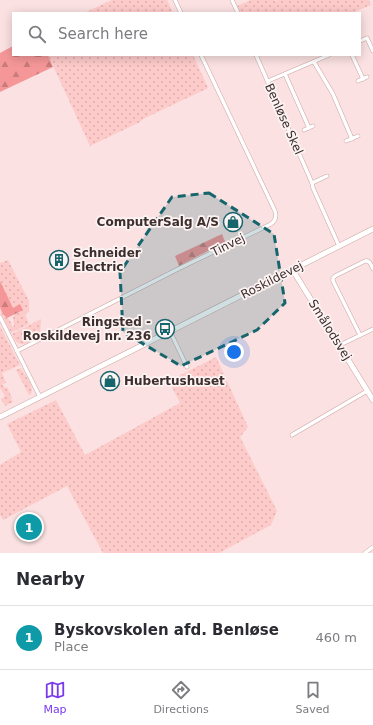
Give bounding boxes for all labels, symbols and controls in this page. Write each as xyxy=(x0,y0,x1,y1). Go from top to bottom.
search box xyxy=(12,12,361,56)
icon: search xyxy=(26,23,48,45)
text: Search here xyxy=(58,25,148,43)
street label: Benløse Skel xyxy=(262,81,306,157)
shop icon: ComputerSalg A/S xyxy=(222,211,244,233)
place label: ComputerSalg A/S xyxy=(97,215,219,229)
street label: Tinvej xyxy=(208,231,247,260)
place label: Schneider Electric xyxy=(73,246,141,274)
building icon: Schneider Electric xyxy=(48,249,70,271)
street label: Roskildevej xyxy=(239,258,305,302)
street label: Smålodsvej xyxy=(306,297,354,363)
place label: Ringsted - Roskildevej nr. 236 xyxy=(23,315,151,343)
bus stop icon: Ringsted - Roskildevej nr. 236 xyxy=(154,318,176,340)
your location xyxy=(224,342,244,362)
shop icon: Hubertushuset xyxy=(99,370,121,392)
place label: Hubertushuset xyxy=(124,374,225,388)
pin: 1 xyxy=(16,512,42,542)
text: Nearby xyxy=(16,569,85,589)
text: Byskovskolen afd. Benløse xyxy=(54,621,279,639)
text: 1 xyxy=(24,630,34,645)
text: 460 m xyxy=(315,630,357,645)
text: Place xyxy=(54,639,89,654)
tab: Map xyxy=(43,679,67,716)
tab: Directions xyxy=(153,679,209,716)
tab: Saved xyxy=(296,679,330,716)

